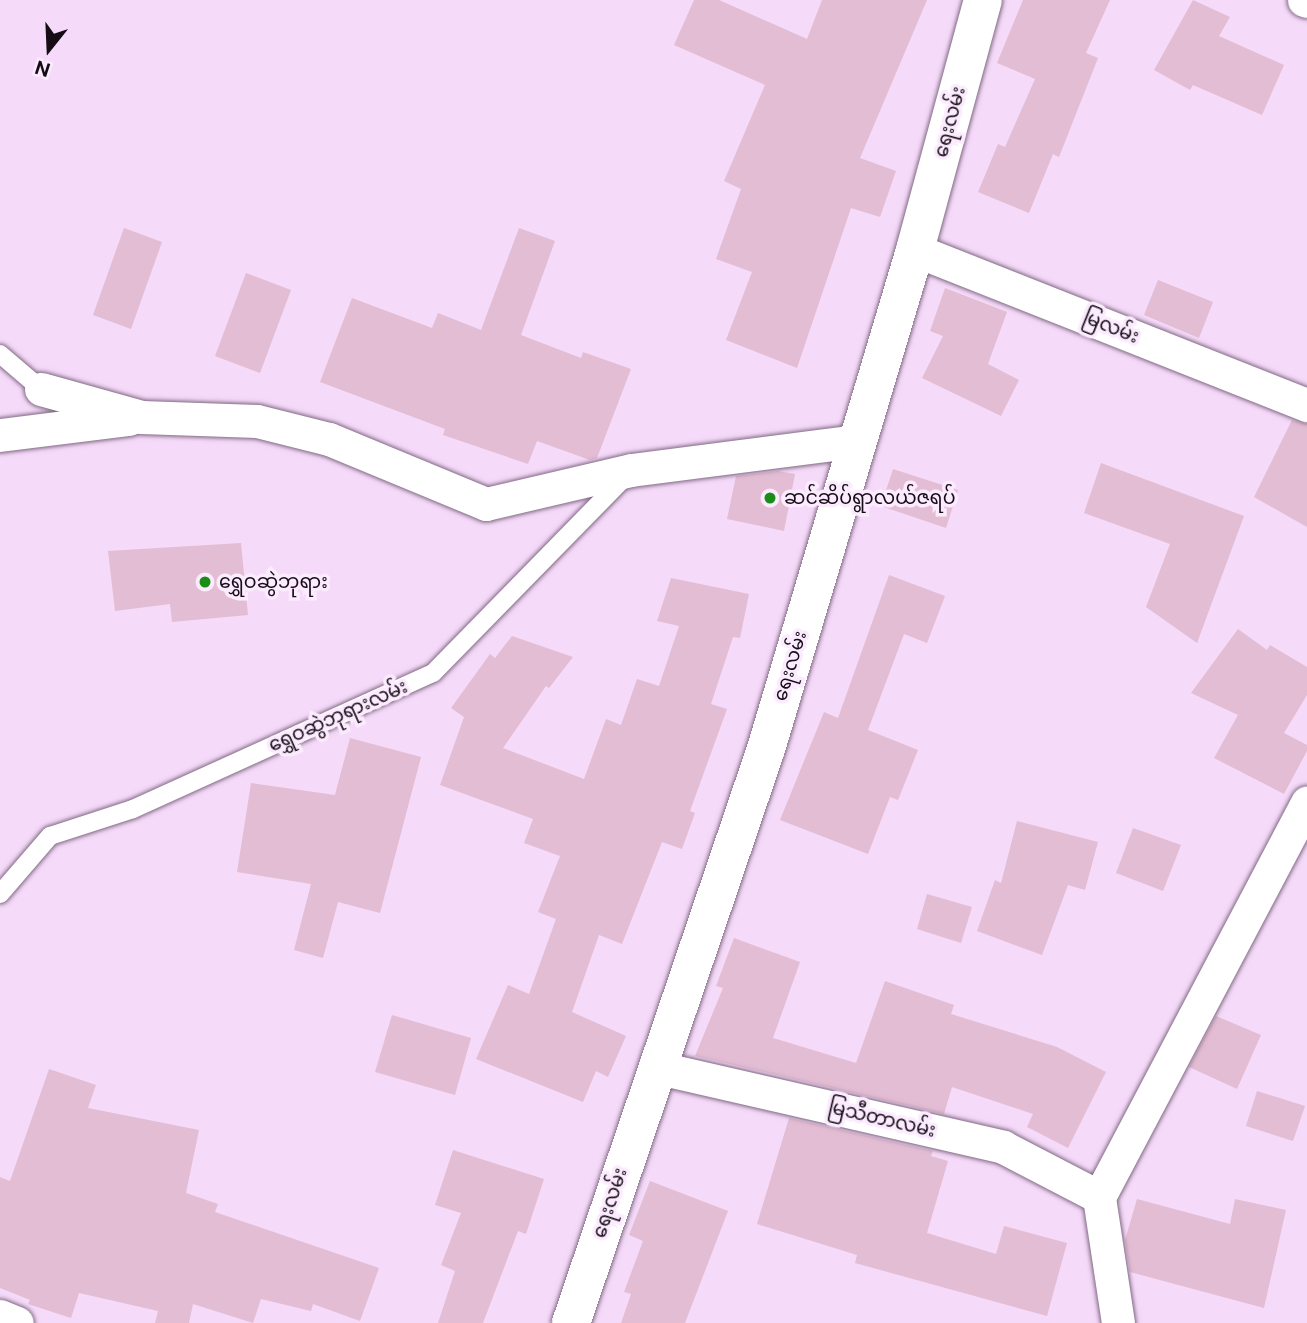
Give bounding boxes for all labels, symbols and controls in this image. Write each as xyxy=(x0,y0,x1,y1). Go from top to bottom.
north arrow xyxy=(14,14,84,84)
text: N xyxy=(32,56,53,82)
street label: ရေးလမ်း xyxy=(930,84,970,160)
street label: မြလမ်း xyxy=(1080,306,1142,348)
place label: ဆင်ဆိပ်ရွာလယ်ဇရပ် xyxy=(784,487,955,509)
marker: ဆင်ဆိပ်ရွာလယ်ဇရပ် xyxy=(762,490,778,506)
place label: ရွှေဝဆွဲဘုရား xyxy=(219,571,328,593)
marker: ရွှေဝဆွဲဘုရား xyxy=(197,574,213,590)
street label: ရေးလမ်း xyxy=(769,628,811,704)
street label: ရွှေဝဆွဲဘုရားလမ်း xyxy=(265,675,411,757)
street label: မြသီတာလမ်း xyxy=(826,1096,938,1142)
street label: ရေးလမ်း xyxy=(588,1165,632,1241)

